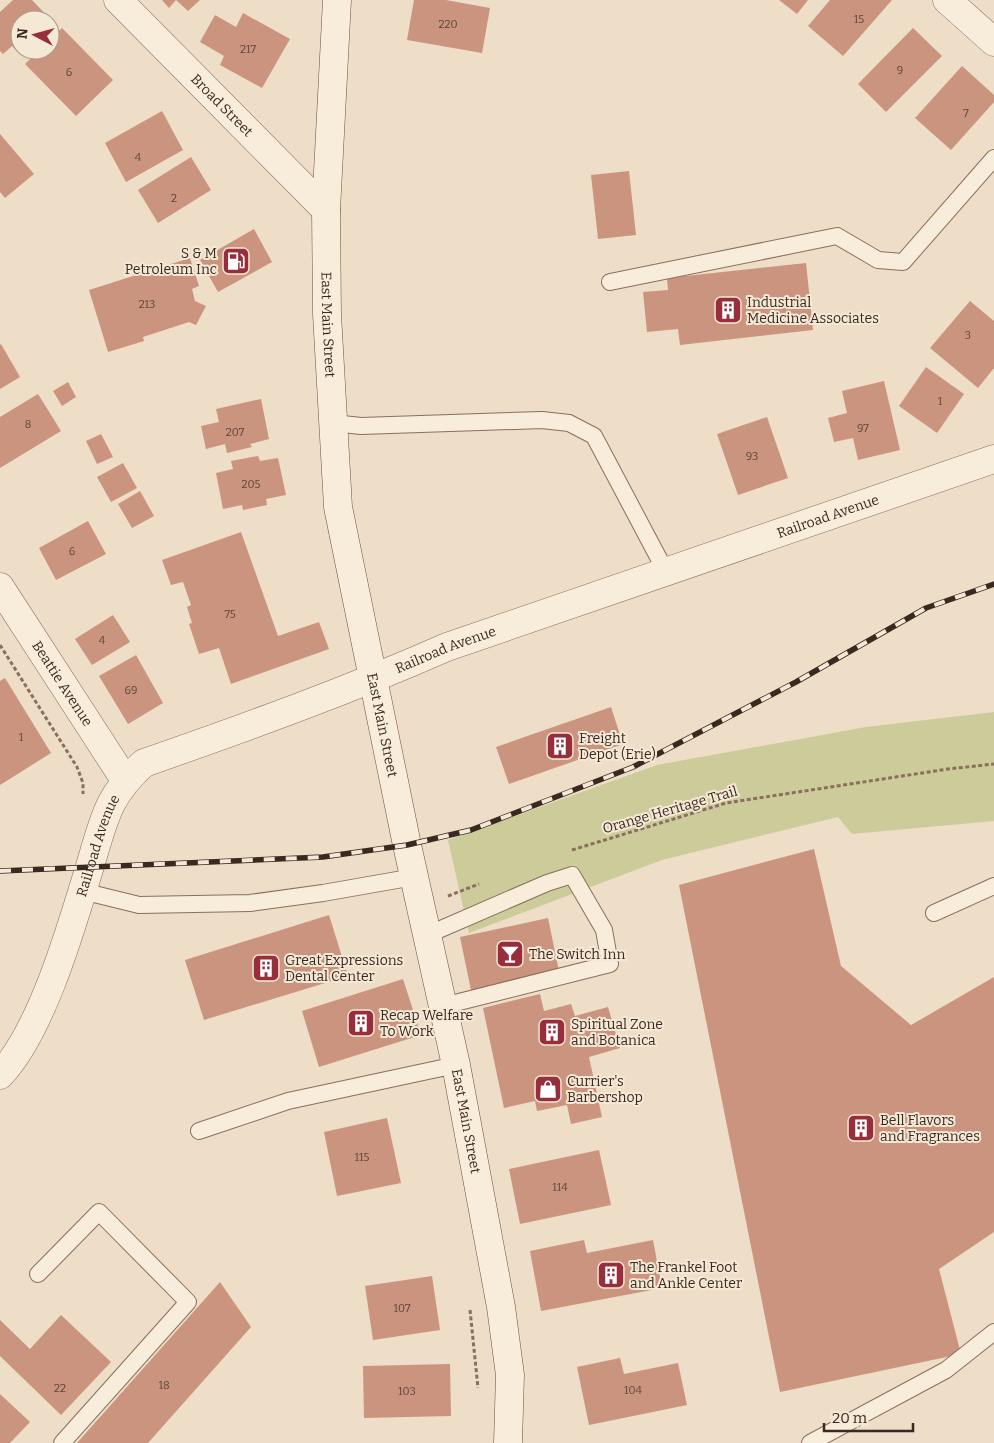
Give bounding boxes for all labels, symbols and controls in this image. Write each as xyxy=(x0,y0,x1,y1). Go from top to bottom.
north arrow xyxy=(10,10,60,60)
house number: 15 xyxy=(854,13,864,26)
house number: 220 xyxy=(438,18,458,31)
text: N xyxy=(14,27,32,40)
house number: 217 xyxy=(240,43,256,56)
house number: 9 xyxy=(897,64,903,77)
house number: 6 xyxy=(66,66,72,79)
street label: Broad Street xyxy=(188,70,257,140)
house number: 7 xyxy=(963,107,969,120)
house number: 4 xyxy=(135,151,142,164)
house number: 2 xyxy=(171,192,177,205)
place label: S & M Petroleum Inc xyxy=(125,245,217,278)
fuel station icon: S & M Petroleum Inc xyxy=(221,246,251,276)
street label: East Main Street xyxy=(318,272,339,378)
place label: Industrial Medicine Associates xyxy=(747,294,879,327)
building icon: Industrial Medicine Associates xyxy=(713,295,743,325)
house number: 213 xyxy=(139,298,155,311)
house number: 3 xyxy=(965,329,971,342)
house number: 1 xyxy=(938,395,943,408)
house number: 8 xyxy=(25,418,31,431)
house number: 97 xyxy=(857,422,869,435)
house number: 207 xyxy=(226,426,245,439)
house number: 93 xyxy=(746,450,758,463)
house number: 205 xyxy=(242,478,261,491)
street label: Railroad Avenue xyxy=(775,491,881,541)
house number: 6 xyxy=(69,545,75,558)
house number: 75 xyxy=(224,608,236,621)
street label: Railroad Avenue xyxy=(392,622,498,677)
house number: 4 xyxy=(99,634,106,647)
street label: Beattie Avenue xyxy=(29,638,96,729)
street label: East Main Street xyxy=(364,671,401,779)
house number: 69 xyxy=(125,684,137,697)
place label: Freight Depot (Erie) xyxy=(579,730,656,763)
house number: 1 xyxy=(19,731,24,744)
building icon: Freight Depot (Erie) xyxy=(545,731,575,761)
street label: Orange Heritage Trail xyxy=(601,783,739,837)
street label: Railroad Avenue xyxy=(73,791,123,899)
bar icon: The Switch Inn xyxy=(495,939,525,969)
place label: The Switch Inn xyxy=(529,946,625,963)
place label: Great Expressions Dental Center xyxy=(285,952,403,985)
building icon: Great Expressions Dental Center xyxy=(251,953,281,983)
place label: Recap Welfare To Work xyxy=(380,1007,473,1040)
building icon: Recap Welfare To Work xyxy=(346,1008,376,1038)
place label: Spiritual Zone and Botanica xyxy=(571,1016,663,1049)
building icon: Spiritual Zone and Botanica xyxy=(537,1017,567,1047)
street label: East Main Street xyxy=(448,1067,484,1175)
place label: Currier's Barbershop xyxy=(567,1073,643,1106)
shop icon: Currier's Barbershop xyxy=(533,1074,563,1104)
place label: Bell Flavors and Fragrances xyxy=(880,1112,980,1145)
building icon: Bell Flavors and Fragrances xyxy=(846,1113,876,1143)
house number: 115 xyxy=(355,1151,370,1164)
house number: 114 xyxy=(552,1181,568,1194)
place label: The Frankel Foot and Ankle Center xyxy=(630,1259,742,1292)
building icon: The Frankel Foot and Ankle Center xyxy=(596,1260,626,1290)
house number: 107 xyxy=(393,1302,411,1315)
house number: 18 xyxy=(158,1379,170,1392)
house number: 22 xyxy=(54,1382,66,1395)
house number: 104 xyxy=(624,1384,643,1397)
house number: 103 xyxy=(398,1385,416,1398)
scale bar xyxy=(824,1400,913,1432)
text: 20 m xyxy=(832,1409,868,1427)

